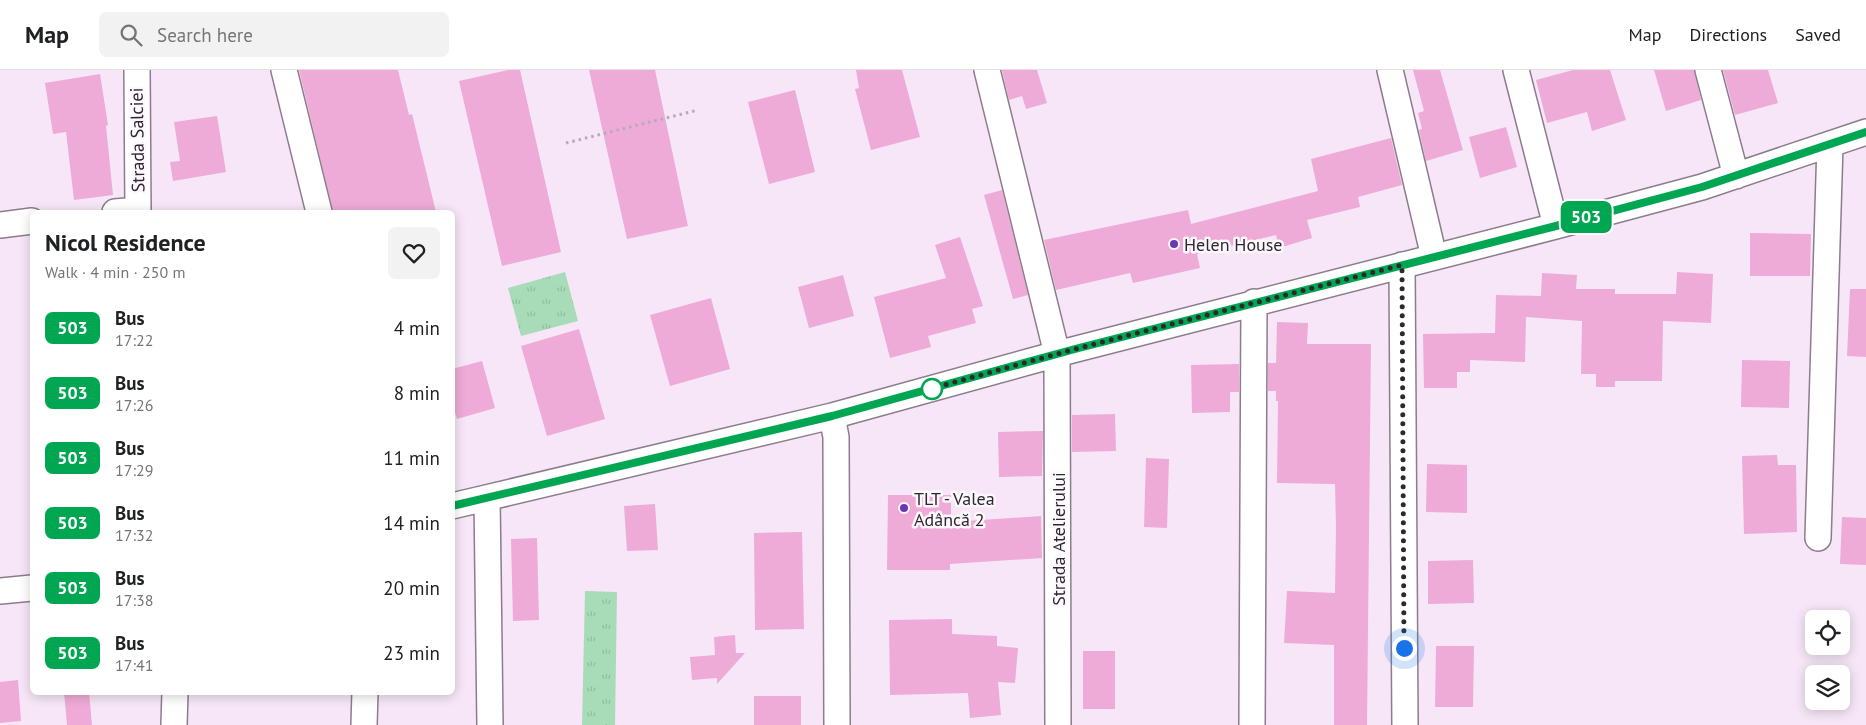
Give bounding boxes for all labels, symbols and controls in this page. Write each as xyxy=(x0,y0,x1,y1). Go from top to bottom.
search box xyxy=(99,12,449,57)
text: Map xyxy=(25,19,69,50)
icon: search xyxy=(117,21,145,49)
text: Search here xyxy=(157,23,253,47)
text: Map xyxy=(1629,23,1661,46)
text: Directions xyxy=(1689,23,1767,46)
text: Saved xyxy=(1795,23,1841,46)
street label: Strada Salciei xyxy=(125,87,149,193)
line badge: 503 xyxy=(1557,201,1615,233)
text: 503 xyxy=(1571,205,1601,228)
text: Nicol Residence xyxy=(45,227,206,258)
button: heart xyxy=(388,227,440,279)
place label: Helen House xyxy=(1184,233,1282,256)
marker: Helen House xyxy=(1168,238,1180,250)
text: Walk · 4 min · 250 m xyxy=(45,262,185,282)
text: Bus xyxy=(115,306,144,330)
text: 503 xyxy=(57,316,88,339)
text: 4 min xyxy=(394,316,440,340)
text: 17:22 xyxy=(115,330,153,350)
text: Bus xyxy=(115,371,144,395)
unlabelled marker xyxy=(921,378,943,400)
text: 503 xyxy=(57,381,88,404)
text: 8 min xyxy=(394,381,440,405)
text: 17:26 xyxy=(115,395,153,415)
text: Bus xyxy=(115,436,144,460)
text: 503 xyxy=(57,446,88,469)
text: 11 min xyxy=(383,446,440,470)
text: 17:29 xyxy=(115,460,153,480)
street label: Strada Atelierului xyxy=(1047,472,1070,606)
place label: TLT - Valea Adâncă 2 xyxy=(914,487,995,531)
text: Bus xyxy=(115,501,144,525)
marker: TLT - Valea Adâncă 2 xyxy=(898,502,910,514)
text: 503 xyxy=(57,511,88,534)
text: 14 min xyxy=(383,511,440,535)
text: 17:32 xyxy=(115,525,153,545)
text: Bus xyxy=(115,566,144,590)
text: 503 xyxy=(57,576,88,599)
text: 20 min xyxy=(383,576,440,600)
text: 17:38 xyxy=(115,590,153,610)
map controls xyxy=(1805,610,1850,710)
button: locate xyxy=(1805,610,1850,655)
text: Bus xyxy=(115,631,144,655)
your location xyxy=(1392,636,1417,661)
text: 503 xyxy=(57,641,88,664)
text: 23 min xyxy=(383,641,440,665)
text: 17:41 xyxy=(115,655,153,675)
button: layers xyxy=(1805,665,1850,710)

